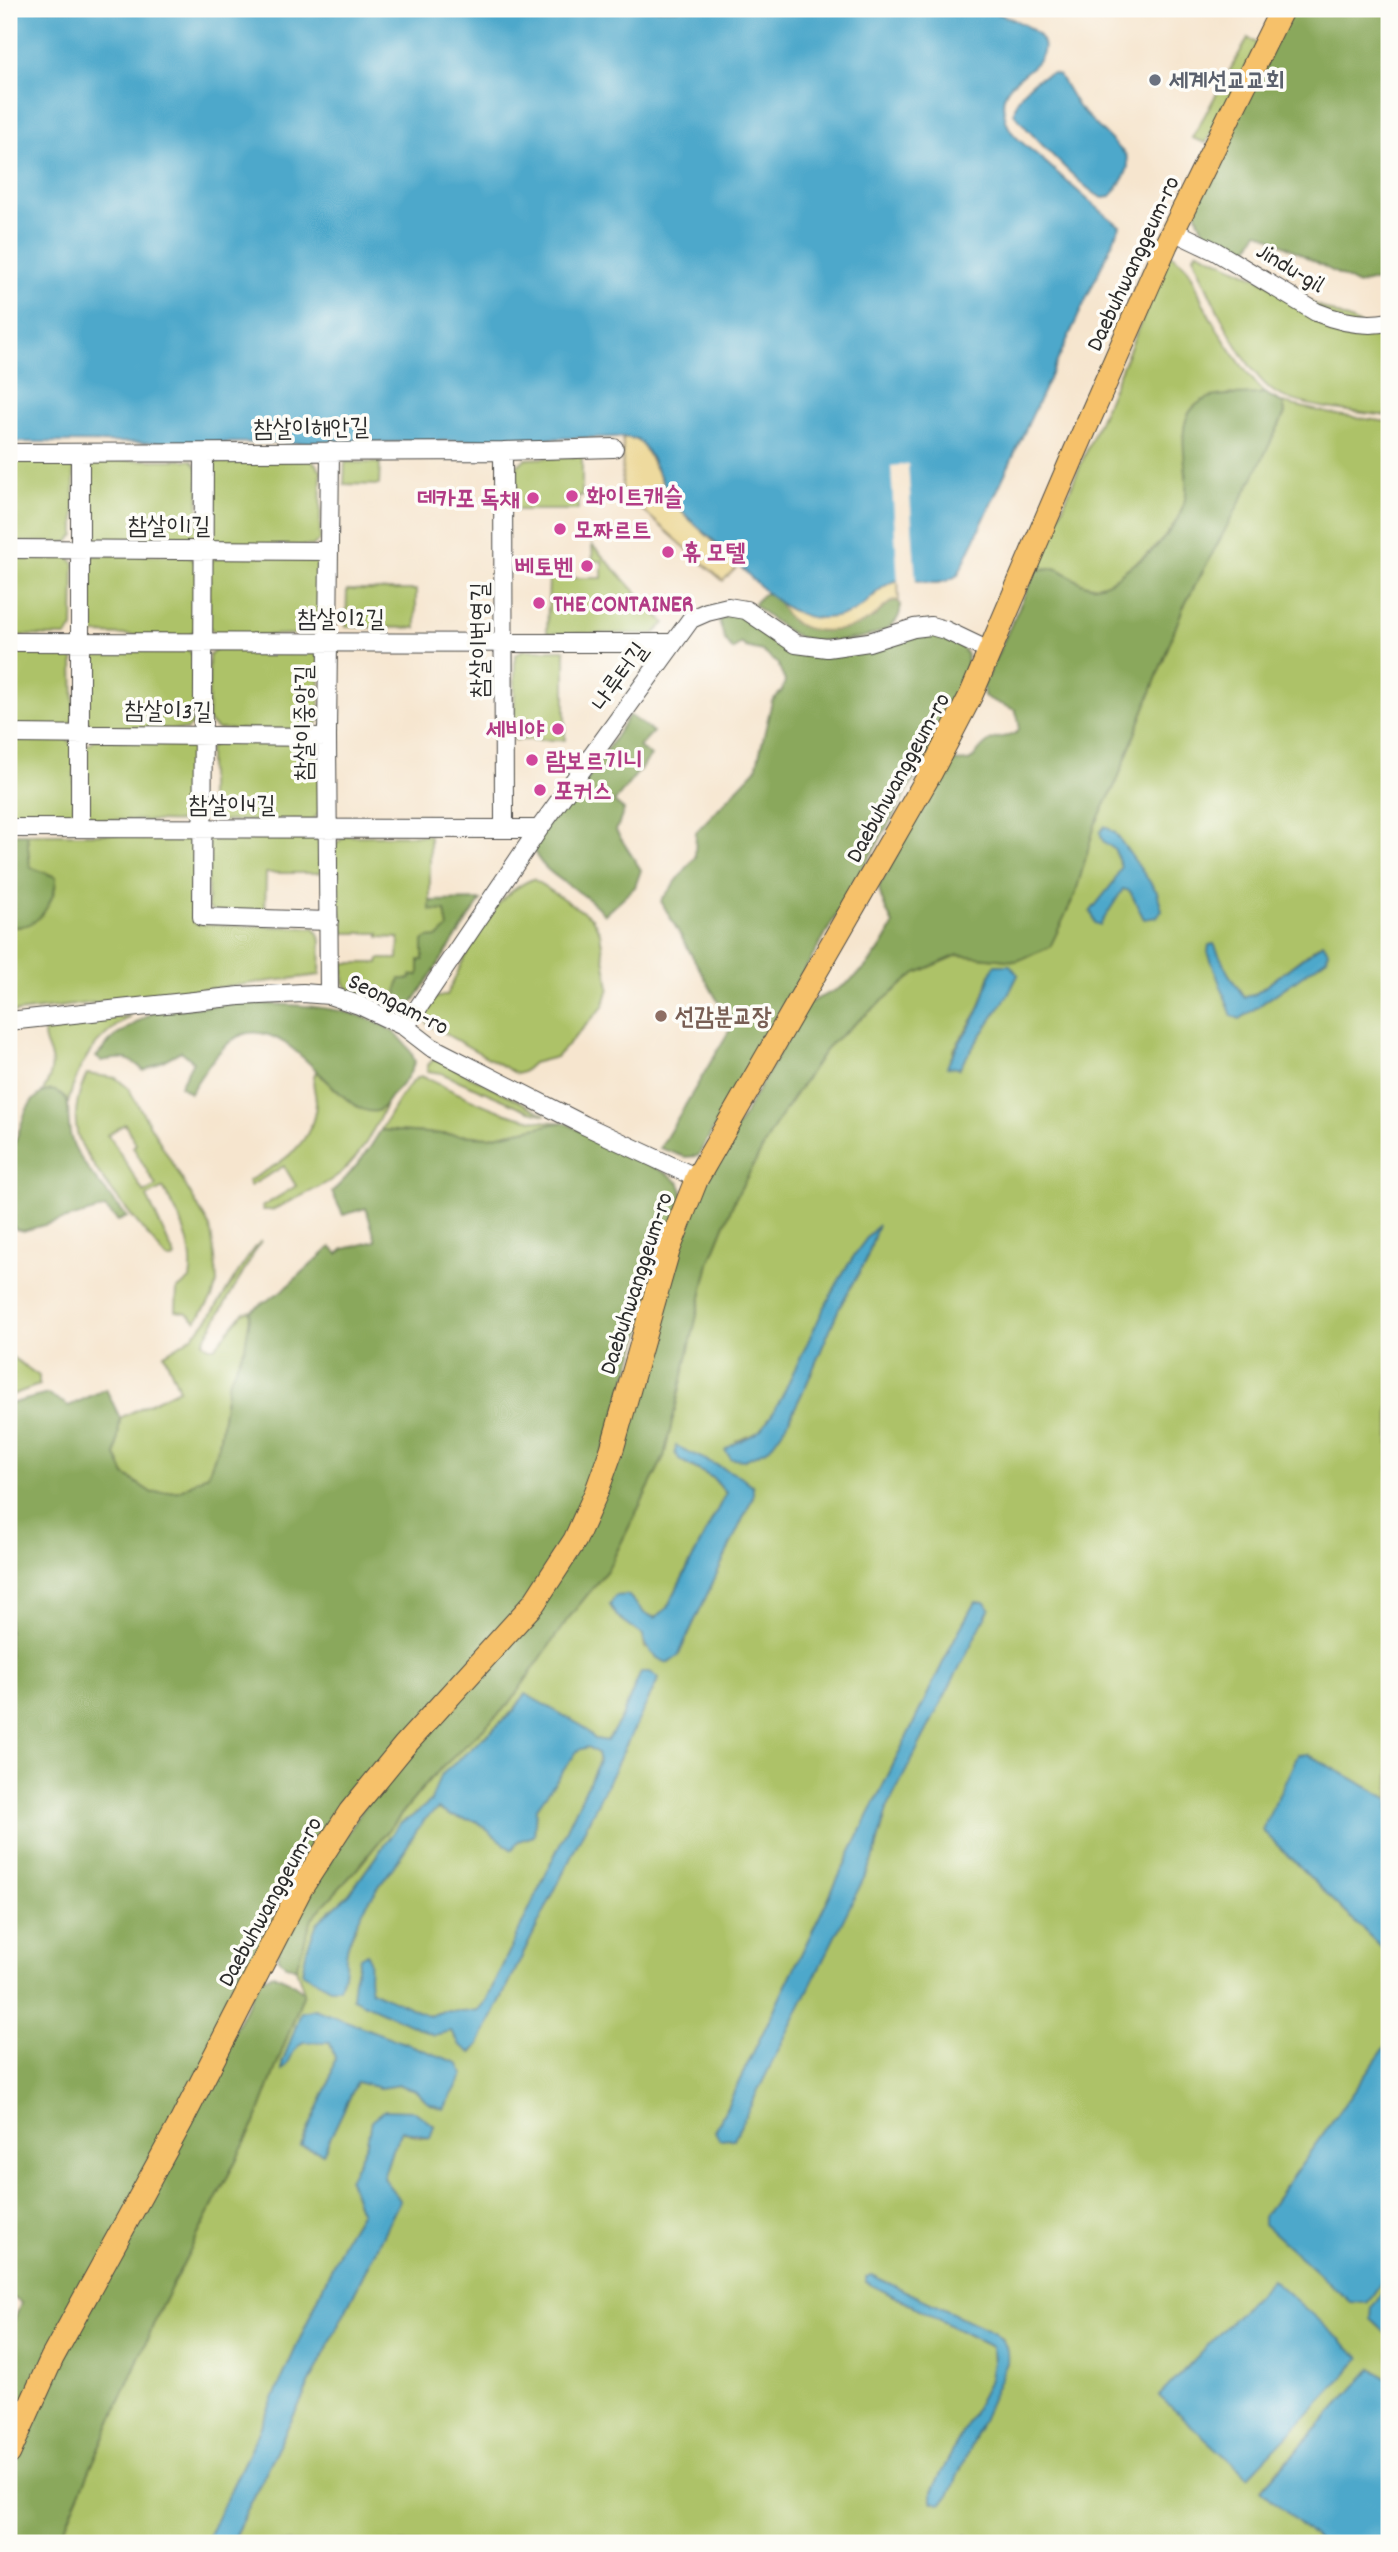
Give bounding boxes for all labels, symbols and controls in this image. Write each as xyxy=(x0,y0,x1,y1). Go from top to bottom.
place label: 세계선교교회 xyxy=(1168,66,1285,100)
marker: 세계선교교회 xyxy=(1147,72,1163,88)
street label: Daebuhwanggeum-ro xyxy=(1079,171,1190,358)
street label: Jindu-gil xyxy=(1249,236,1330,304)
street label: 참살이해안길 xyxy=(253,412,369,448)
place label: 화이트캐슬 xyxy=(586,482,683,516)
place label: 데카포 독채 xyxy=(417,484,520,518)
marker: 화이트캐슬 xyxy=(564,488,580,504)
marker: 데카포 독채 xyxy=(525,490,541,506)
street label: 참살이1길 xyxy=(128,511,210,545)
place label: 모짜르트 xyxy=(574,515,651,549)
marker: 모짜르트 xyxy=(552,521,568,537)
place label: 휴 모텔 xyxy=(682,538,746,572)
marker: 휴 모텔 xyxy=(660,544,676,560)
place label: 베토벤 xyxy=(515,552,573,586)
marker: 베토벤 xyxy=(579,558,595,574)
street label: 참살이번영길 xyxy=(465,582,499,698)
place label: THE CONTAINER xyxy=(553,589,694,623)
marker: THE CONTAINER xyxy=(531,595,547,611)
street label: 참살이2길 xyxy=(297,604,385,638)
street label: 나루터길 xyxy=(585,637,658,719)
street label: 참살이중앙길 xyxy=(289,665,323,781)
street label: Daebuhwanggeum-ro xyxy=(839,687,961,870)
street label: 참살이3길 xyxy=(124,695,212,731)
place label: 세비야 xyxy=(485,715,545,749)
marker: 세비야 xyxy=(550,721,566,737)
place label: 람보르기니 xyxy=(546,746,643,780)
marker: 람보르기니 xyxy=(524,752,540,768)
place label: 포커스 xyxy=(554,776,612,810)
marker: 포커스 xyxy=(532,782,548,798)
street label: 참살이4길 xyxy=(188,790,276,824)
street label: Seongam-ro xyxy=(341,966,454,1046)
place label: 선감분교장 xyxy=(675,1002,772,1036)
marker: 선감분교장 xyxy=(653,1008,669,1024)
street label: Daebuhwanggeum-ro xyxy=(592,1188,683,1380)
street label: Daebuhwanggeum-ro xyxy=(211,1811,333,1994)

